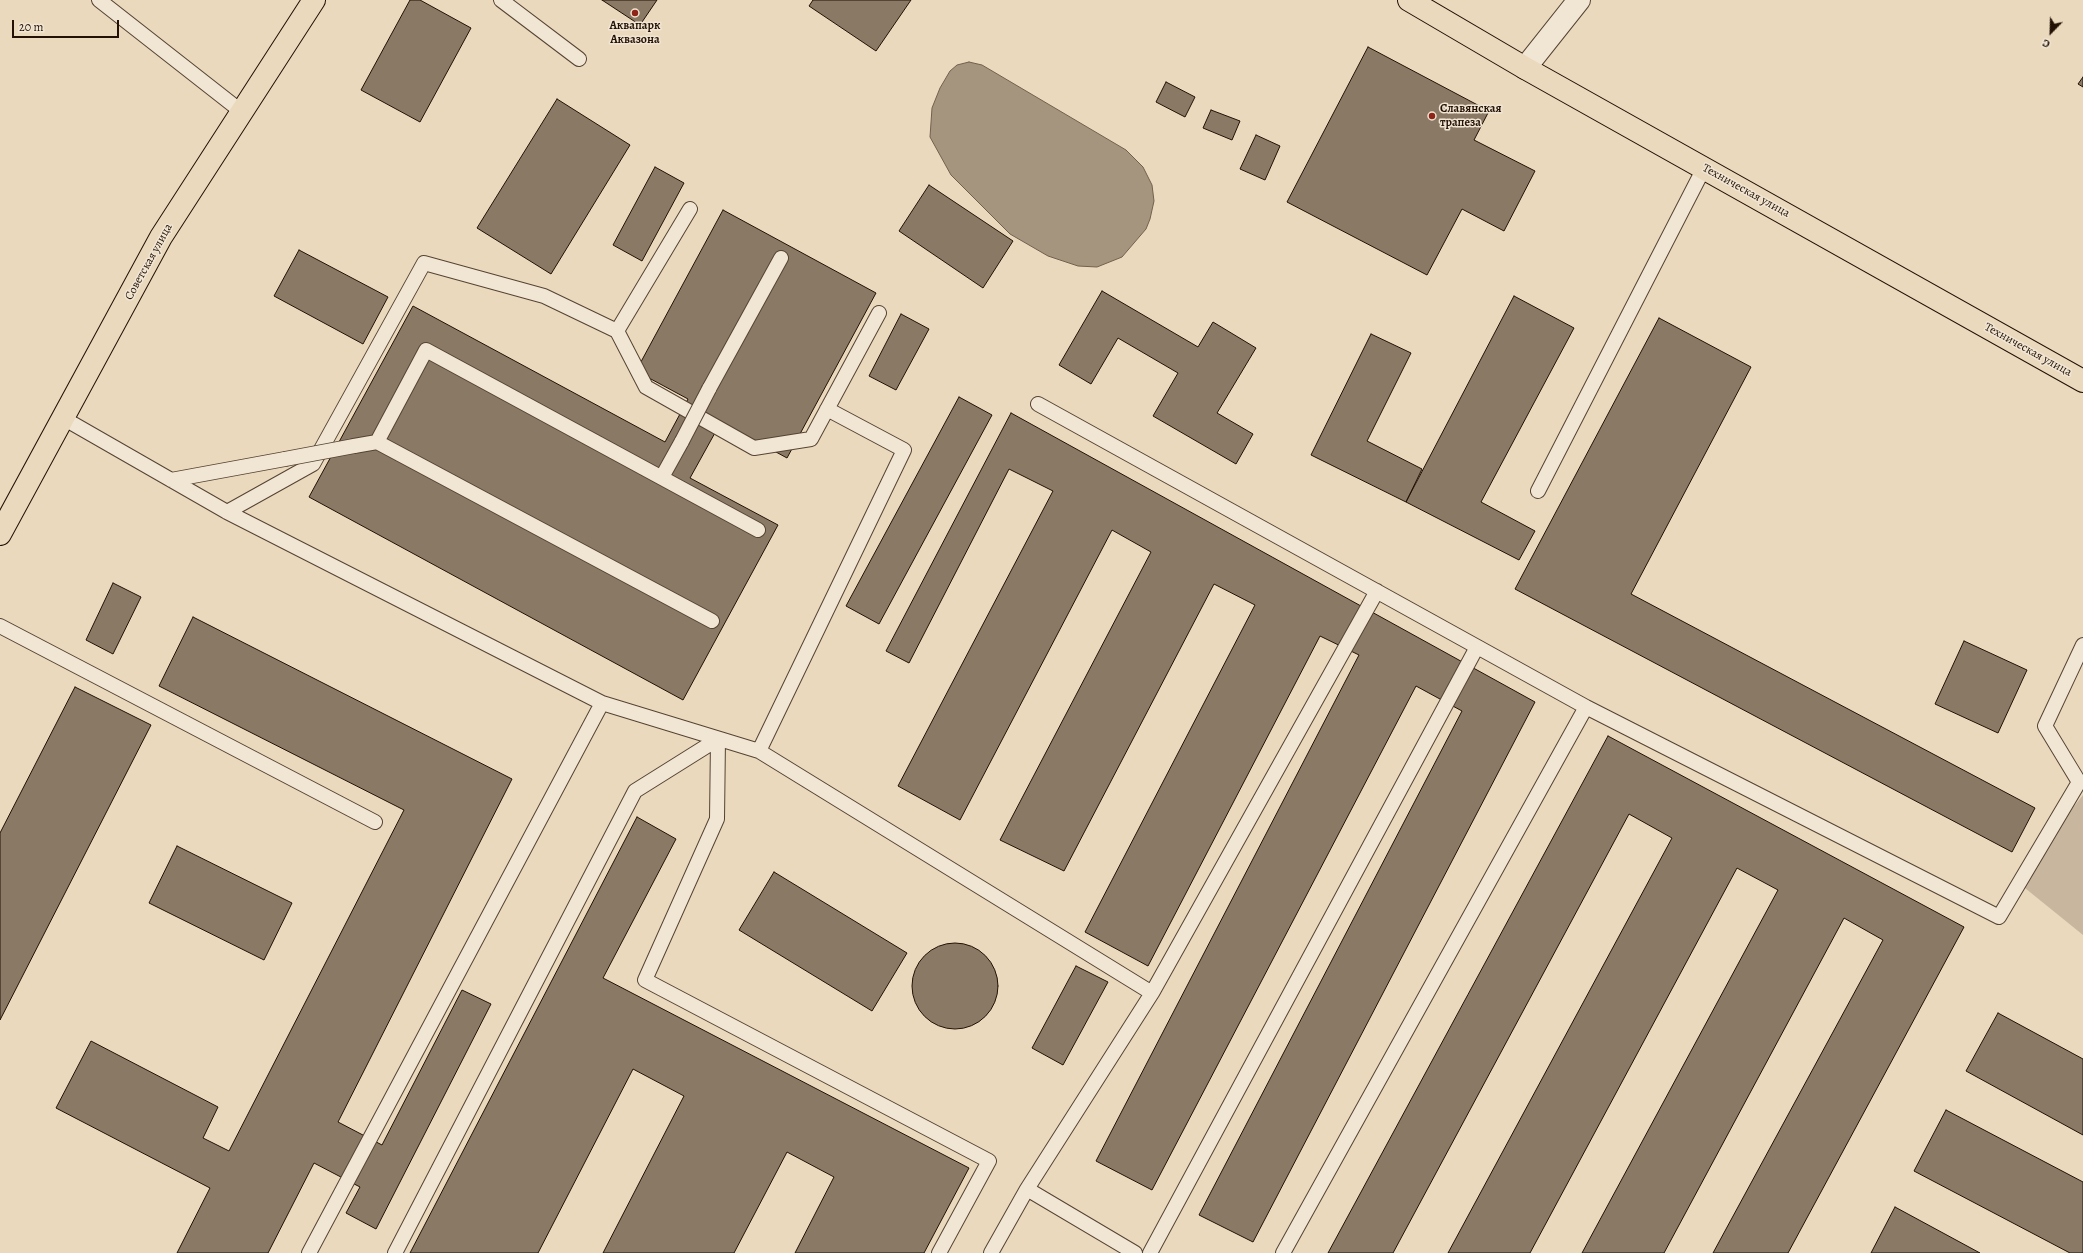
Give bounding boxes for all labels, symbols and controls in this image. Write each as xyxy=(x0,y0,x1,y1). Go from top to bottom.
marker: Аквапарк Аквазона xyxy=(630,8,640,18)
scale bar xyxy=(14,12,121,38)
north arrow xyxy=(2031,12,2071,52)
text: 20 m xyxy=(19,19,43,35)
place label: Аквапарк Аквазона xyxy=(610,19,660,47)
text: С xyxy=(2040,35,2052,52)
place label: Славянская трапеза xyxy=(1440,102,1502,130)
marker: Славянская трапеза xyxy=(1427,111,1437,121)
street label: Техническая улица xyxy=(1700,161,1792,221)
street label: Советская улица xyxy=(122,221,176,303)
street label: Техническая улица xyxy=(1982,320,2074,380)

